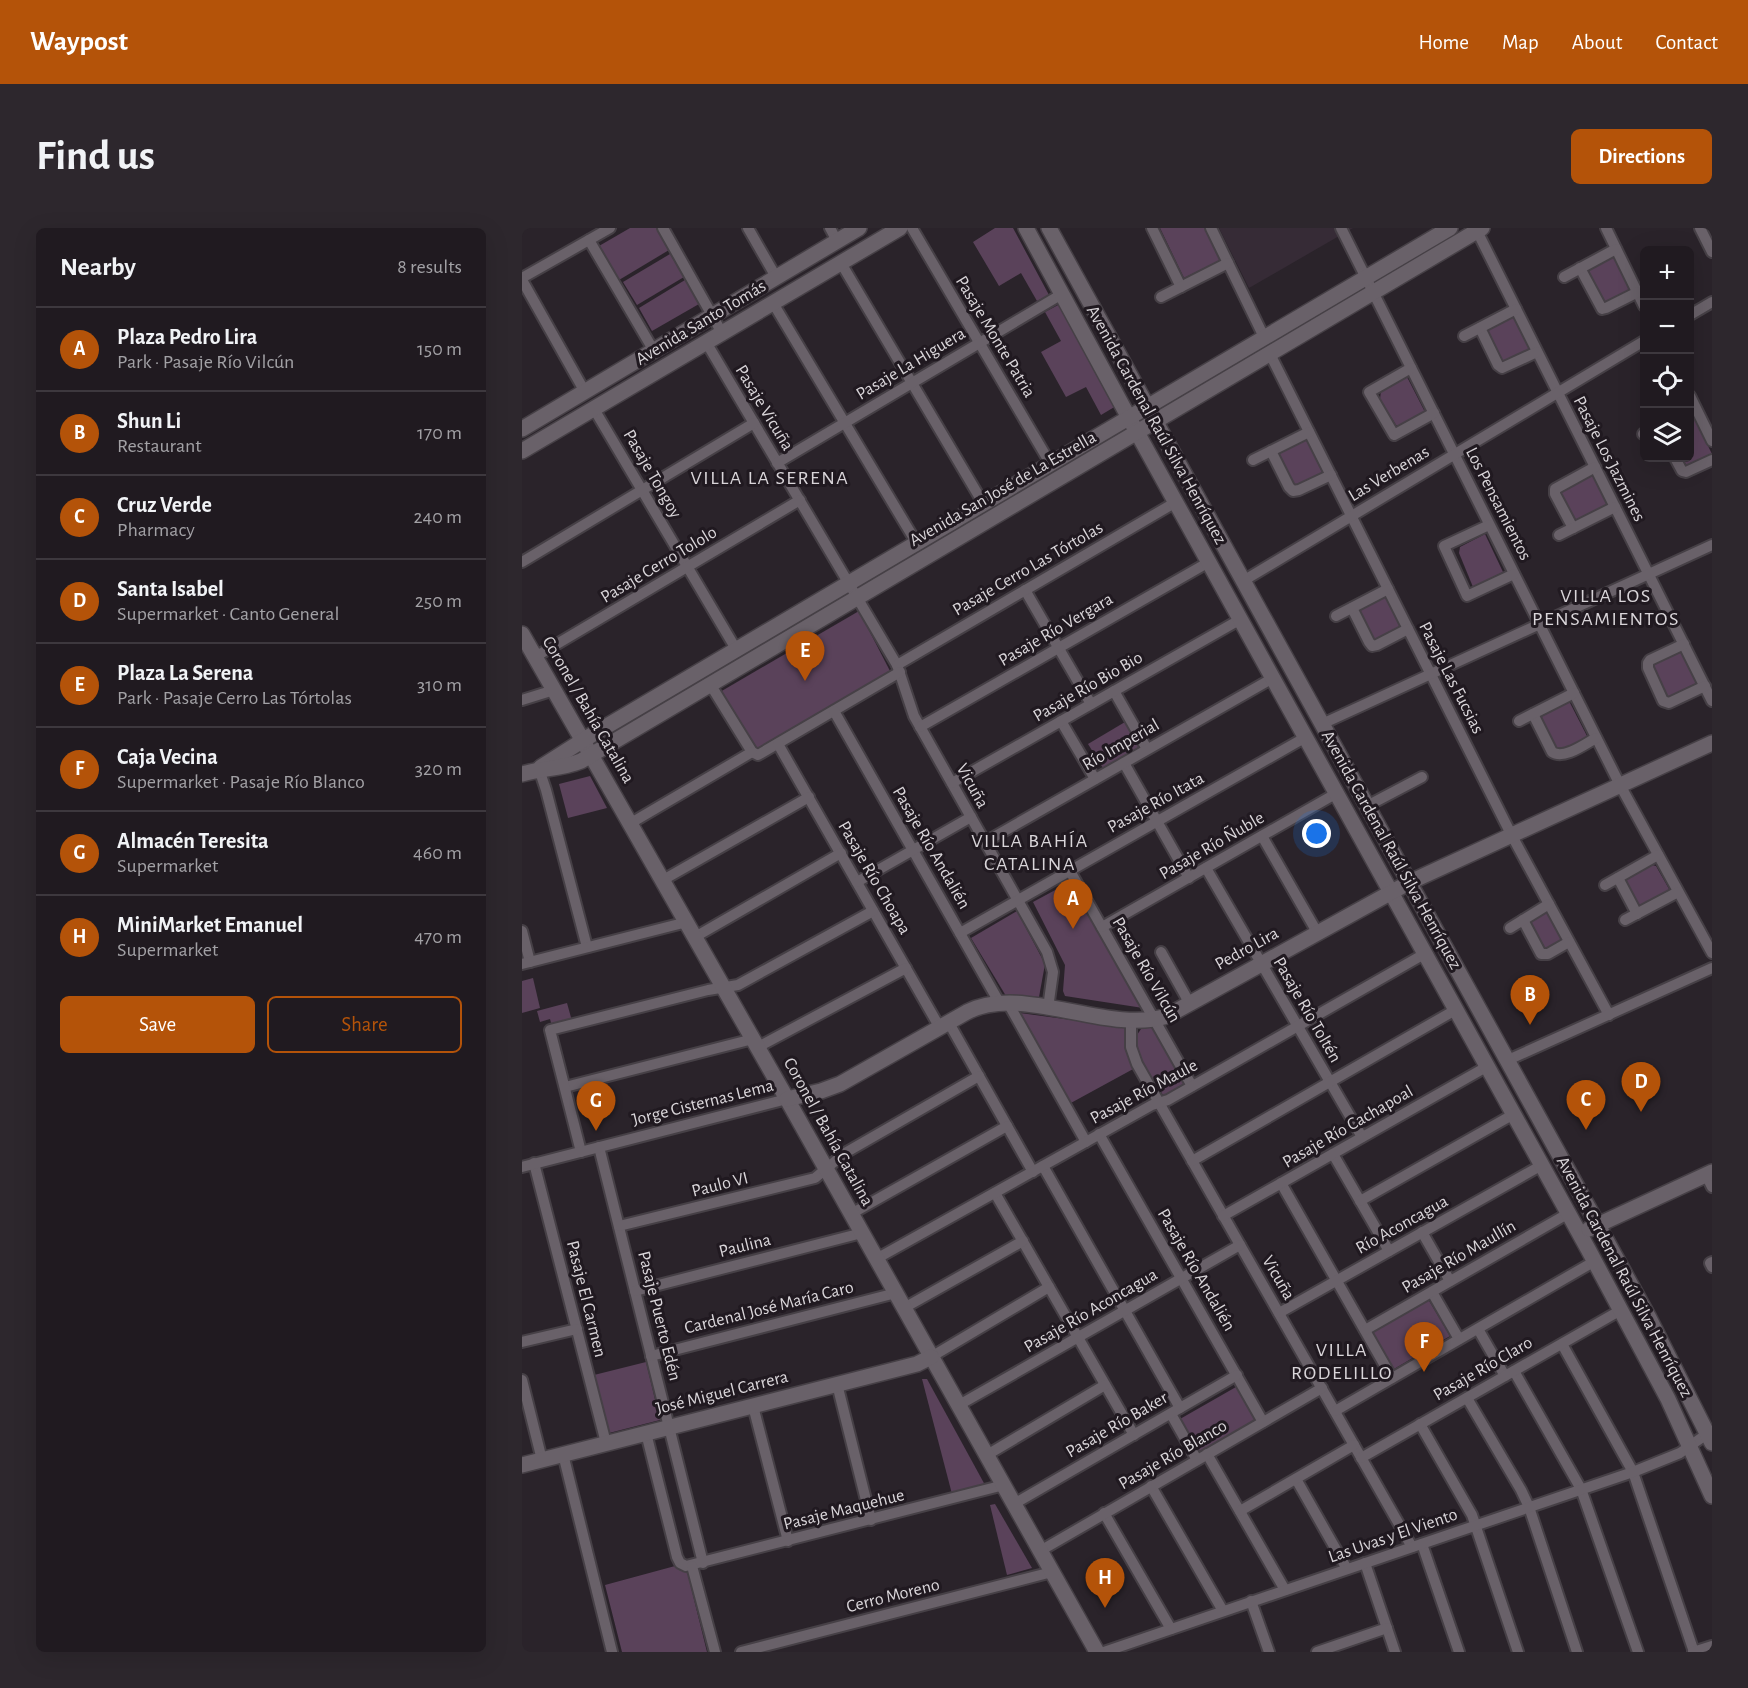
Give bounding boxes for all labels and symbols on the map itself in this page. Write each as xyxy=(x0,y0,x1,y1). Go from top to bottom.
street label: Pasaje Monte Patria xyxy=(952,273,1038,401)
street label: Avenida Santo Tomás xyxy=(633,277,769,369)
street label: Avenida Cardenal Raúl Silva Henríquez xyxy=(1083,303,1229,547)
street label: Pasaje La Higuera xyxy=(853,324,969,404)
street label: Pasaje Vicuña xyxy=(731,362,797,454)
street label: Pasaje Los Jazmines xyxy=(1570,393,1648,525)
street label: Pasaje Tongoy xyxy=(619,427,685,522)
street label: Avenida San José de La Estrella xyxy=(907,428,1099,550)
street label: Las Verbenas xyxy=(1345,443,1433,505)
street label: Los Pensamientos xyxy=(1462,445,1534,563)
district label: VILLA LA SERENA xyxy=(691,468,849,488)
street label: Pasaje Cerro Las Tórtolas xyxy=(950,519,1106,619)
street label: Pasaje Cerro Tololo xyxy=(598,523,720,607)
district label: VILLA LOS PENSAMIENTOS xyxy=(1532,586,1680,629)
street label: Pasaje Río Vergara xyxy=(996,590,1116,670)
street label: Pasaje Las Fucsias xyxy=(1415,619,1487,737)
pin: E xyxy=(786,632,824,681)
street label: Coronel / Bahía Catalina xyxy=(539,633,637,787)
street label: Pasaje Río Bio Bio xyxy=(1030,648,1146,726)
street label: Río Imperial xyxy=(1079,716,1163,774)
street label: Avenida Cardenal Raúl Silva Henríquez xyxy=(1318,728,1464,972)
street label: Vicuña xyxy=(952,761,992,811)
street label: Pasaje Río Itata xyxy=(1105,769,1207,837)
street label: Pasaje Río Andalién xyxy=(889,784,973,912)
street label: Pasaje Río Ñuble xyxy=(1155,806,1267,883)
street label: Pasaje Río Choapa xyxy=(834,818,914,938)
your location xyxy=(1302,819,1331,848)
district label: VILLA BAHÍA CATALINA xyxy=(971,830,1089,874)
pin: A xyxy=(1054,880,1092,929)
street label: Pasaje Río Vilcún xyxy=(1109,914,1183,1026)
street label: Pedro Lira xyxy=(1212,924,1282,974)
street label: Pasaje Río Toltén xyxy=(1270,954,1344,1066)
pin: B xyxy=(1510,976,1550,1025)
street label: Coronel / Bahía Catalina xyxy=(780,1055,876,1209)
street label: Pasaje Río Maule xyxy=(1087,1056,1201,1128)
pin: D xyxy=(1622,1062,1660,1112)
street label: Jorge Cisternas Lema xyxy=(630,1077,776,1129)
pin: C xyxy=(1566,1080,1606,1130)
pin: G xyxy=(576,1082,616,1131)
street label: Pasaje Río Cachapoal xyxy=(1280,1082,1416,1172)
street label: Avenida Cardenal Raúl Silva Henríquez xyxy=(1553,1154,1695,1400)
street label: Paulo VI xyxy=(690,1169,750,1201)
street label: Río Aconcagua xyxy=(1353,1192,1451,1258)
street label: Pasaje Río Andalién xyxy=(1154,1206,1238,1334)
street label: Pasaje Río Maullín xyxy=(1399,1217,1519,1297)
street label: Paulina xyxy=(717,1231,773,1261)
street label: Pasaje El Carmen xyxy=(563,1239,609,1359)
street label: Pasaje Puerto Edén xyxy=(634,1249,684,1383)
street label: Vicuña xyxy=(1258,1253,1298,1303)
street label: Pasaje Río Aconcagua xyxy=(1021,1266,1161,1356)
street label: Cardenal José María Caro xyxy=(683,1278,856,1338)
pin: F xyxy=(1404,1322,1444,1372)
street label: Pasaje Río Claro xyxy=(1430,1333,1536,1405)
district label: VILLA RODELILLO xyxy=(1291,1340,1393,1383)
street label: José Miguel Carrera xyxy=(654,1368,790,1418)
street label: Pasaje Río Baker xyxy=(1063,1389,1171,1461)
street label: Pasaje Río Blanco xyxy=(1116,1417,1230,1493)
street label: Pasaje Maquehue xyxy=(782,1486,906,1534)
street label: Las Uvas y El Viento xyxy=(1326,1505,1460,1567)
pin: H xyxy=(1086,1558,1124,1608)
street label: Cerro Moreno xyxy=(845,1576,942,1616)

